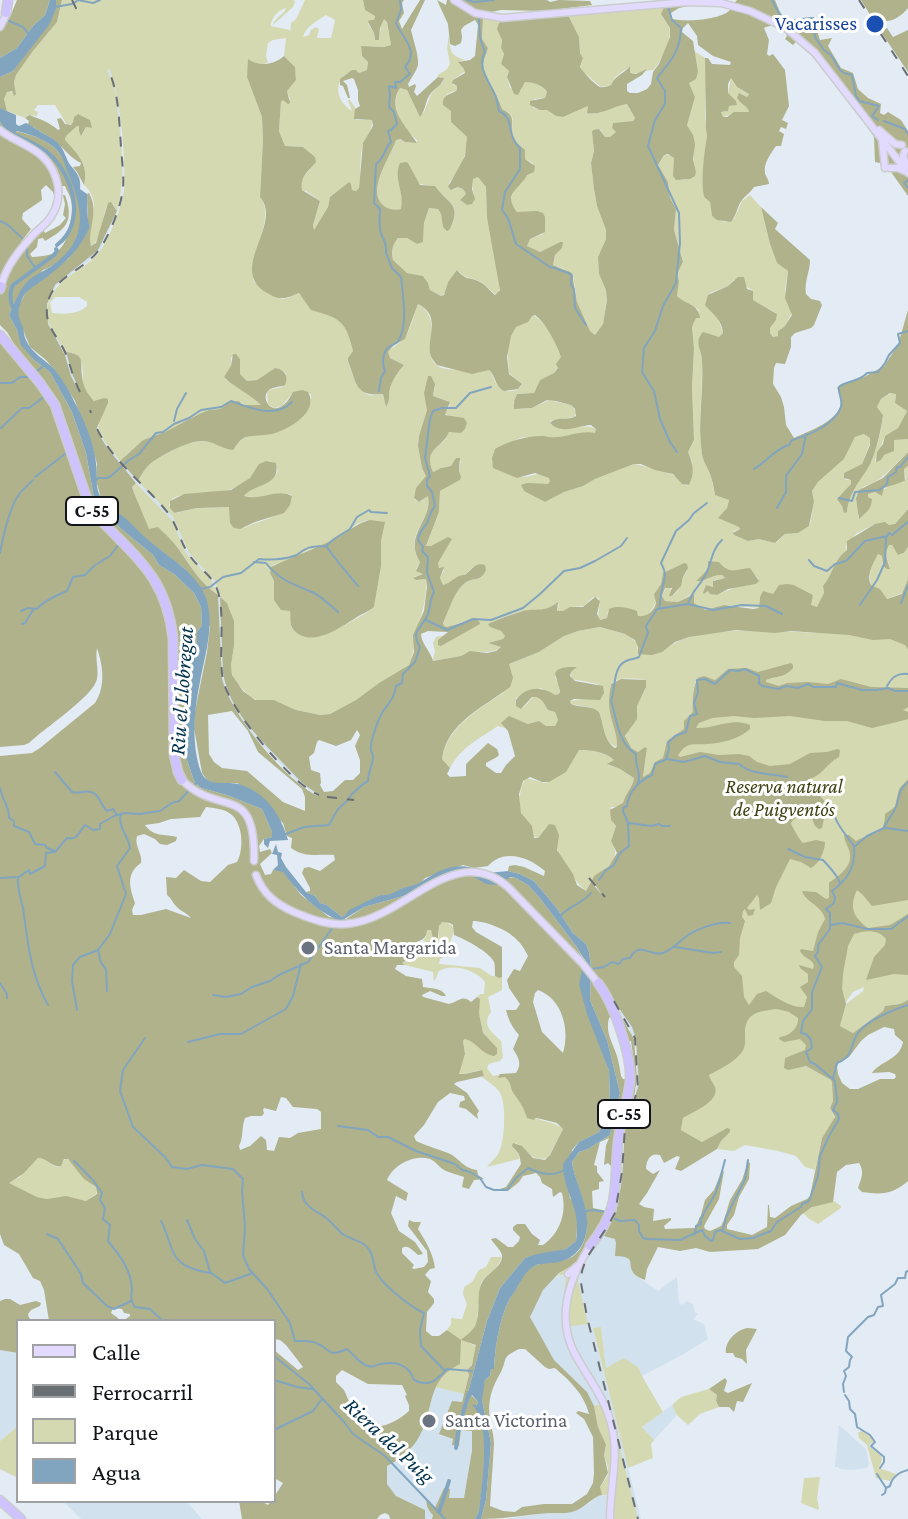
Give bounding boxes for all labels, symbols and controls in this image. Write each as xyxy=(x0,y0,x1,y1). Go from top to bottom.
place label: Vacarisses xyxy=(775,12,857,36)
marker: Vacarisses xyxy=(864,13,886,35)
road number: C-55 xyxy=(66,497,118,525)
water label: Riu el Llobregat xyxy=(164,626,200,756)
park label: Reserva natural de Puigventós xyxy=(725,775,843,822)
place label: Santa Margarida xyxy=(324,936,456,960)
marker: Santa Margarida xyxy=(299,939,317,957)
road number: C-55 xyxy=(598,1100,650,1128)
legend xyxy=(16,1319,276,1503)
text: Calle xyxy=(92,1338,140,1365)
text: Ferrocarril xyxy=(92,1378,193,1405)
water label: Riera del Puig xyxy=(338,1392,440,1490)
place label: Santa Victorina xyxy=(445,1409,567,1433)
marker: Santa Victorina xyxy=(420,1412,438,1430)
text: Parque xyxy=(92,1418,158,1445)
text: Agua xyxy=(92,1458,141,1485)

